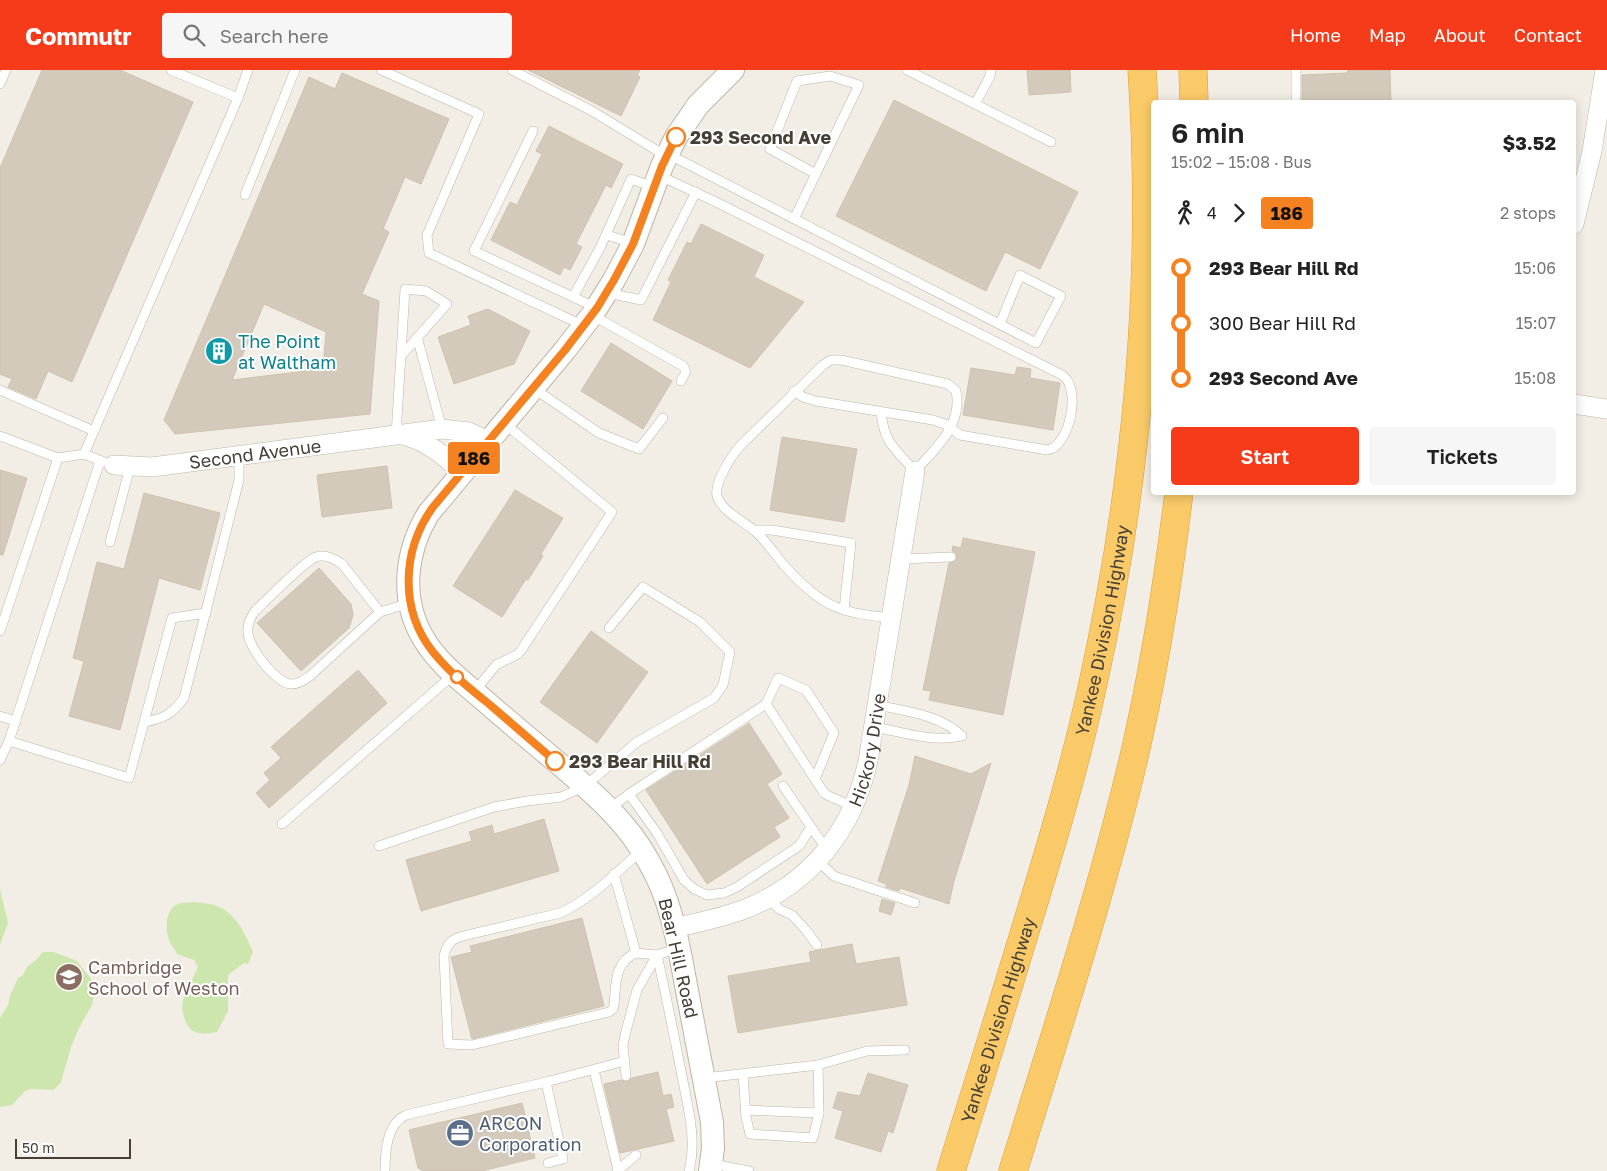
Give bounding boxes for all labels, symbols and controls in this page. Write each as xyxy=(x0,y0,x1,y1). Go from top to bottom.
search box xyxy=(162,13,512,58)
text: Commutr xyxy=(25,21,132,50)
icon: search xyxy=(180,21,208,49)
text: Search here xyxy=(220,24,329,47)
text: Home xyxy=(1290,24,1341,46)
text: Map xyxy=(1369,24,1406,46)
text: About xyxy=(1434,24,1486,46)
text: Contact xyxy=(1514,24,1582,46)
text: 6 min xyxy=(1171,116,1245,149)
place label: 293 Second Ave xyxy=(690,126,831,148)
marker: 293 Second Ave xyxy=(666,127,686,147)
text: $3.52 xyxy=(1502,131,1556,154)
text: 15:02 – 15:08 · Bus xyxy=(1171,152,1312,172)
icon: walk xyxy=(1171,199,1199,227)
icon: forward xyxy=(1225,199,1253,227)
text: 186 xyxy=(1271,202,1303,224)
text: 4 xyxy=(1207,203,1217,223)
text: 2 stops xyxy=(1500,203,1556,223)
text: 293 Bear Hill Rd xyxy=(1209,256,1359,279)
text: 15:06 xyxy=(1515,258,1556,278)
text: 300 Bear Hill Rd xyxy=(1209,311,1356,334)
text: 15:07 xyxy=(1516,313,1556,333)
place label: The Point at Waltham xyxy=(238,330,336,373)
building icon: The Point at Waltham xyxy=(204,336,234,366)
text: 293 Second Ave xyxy=(1209,366,1358,389)
text: 15:08 xyxy=(1514,368,1556,388)
button: Start xyxy=(1171,427,1359,485)
button: Tickets xyxy=(1369,427,1556,485)
street label: Second Avenue xyxy=(188,434,322,473)
line badge: 186 xyxy=(445,442,503,474)
text: 186 xyxy=(458,447,490,469)
street label: Yankee Division Highway xyxy=(1070,523,1133,738)
unlabelled marker xyxy=(450,670,464,684)
street label: Hickory Drive xyxy=(843,692,890,810)
place label: 293 Bear Hill Rd xyxy=(569,750,711,772)
marker: 293 Bear Hill Rd xyxy=(545,751,565,771)
street label: Bear Hill Road xyxy=(654,896,704,1020)
street label: Yankee Division Highway xyxy=(956,914,1040,1126)
place label: Cambridge School of Weston xyxy=(88,956,240,999)
school or university icon: Cambridge School of Weston xyxy=(54,962,84,992)
place label: ARCON Corporation xyxy=(479,1112,582,1155)
office icon: ARCON Corporation xyxy=(445,1118,475,1148)
scale bar xyxy=(15,1136,131,1159)
text: 50 m xyxy=(22,1139,55,1156)

